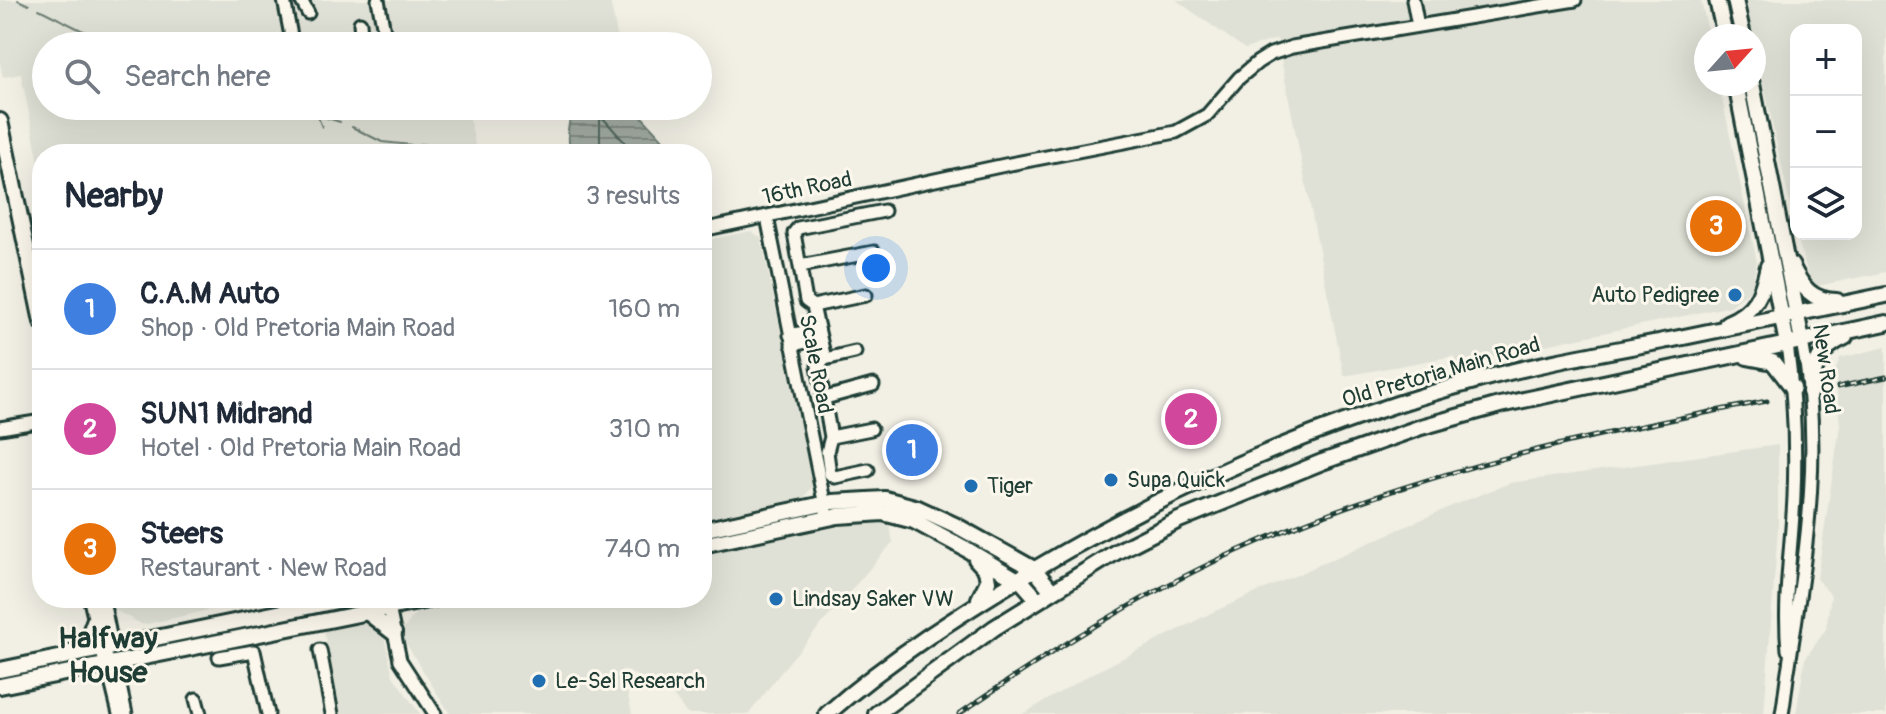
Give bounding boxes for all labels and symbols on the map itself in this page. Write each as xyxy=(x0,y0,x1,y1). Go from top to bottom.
north arrow xyxy=(1694,24,1766,96)
street label: 16th Road xyxy=(760,165,854,211)
pin: 3 xyxy=(1690,196,1742,256)
your location xyxy=(856,248,896,288)
place label: Auto Pedigree xyxy=(1591,281,1719,309)
marker: Auto Pedigree xyxy=(1726,286,1744,304)
street label: Scale Road xyxy=(793,312,839,416)
street label: New Road xyxy=(1806,322,1846,416)
street label: Old Pretoria Main Road xyxy=(1339,330,1543,414)
pin: 2 xyxy=(1165,389,1217,449)
pin: 1 xyxy=(886,420,938,480)
place label: Supa Quick xyxy=(1127,466,1225,494)
marker: Supa Quick xyxy=(1102,471,1120,489)
place label: Tiger xyxy=(987,472,1033,500)
marker: Tiger xyxy=(962,477,980,495)
place label: Lindsay Saker VW xyxy=(792,585,954,613)
marker: Lindsay Saker VW xyxy=(767,590,785,608)
district label: Halfway House xyxy=(58,620,158,691)
place label: Le-Sel Research xyxy=(555,667,705,695)
marker: Le-Sel Research xyxy=(530,672,548,690)

